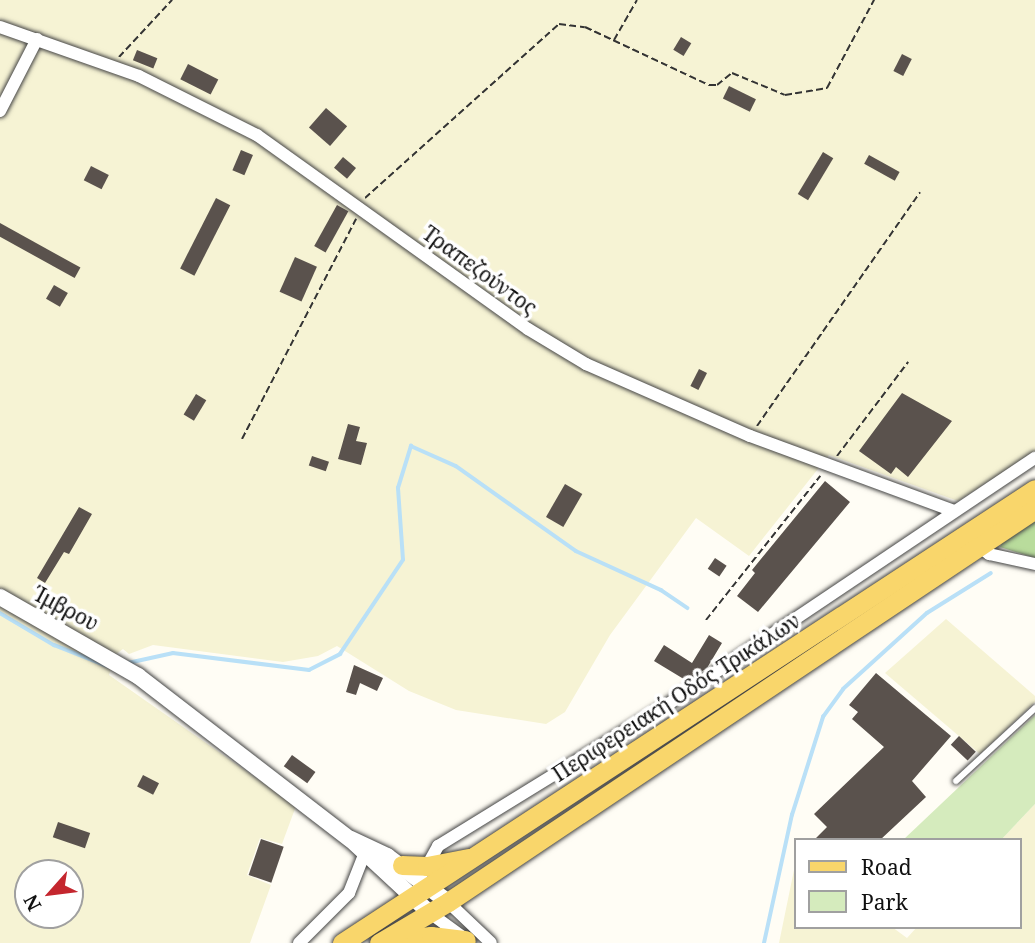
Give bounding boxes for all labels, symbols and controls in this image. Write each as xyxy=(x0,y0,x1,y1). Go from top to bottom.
street label: Τραπεζούντος xyxy=(418,220,542,320)
street label: Ίμβρου xyxy=(29,580,103,636)
street label: Περιφερειακή Οδός Τρικάλων xyxy=(548,607,804,787)
legend xyxy=(794,838,1021,929)
text: Road xyxy=(861,853,912,881)
north arrow xyxy=(14,859,84,929)
text: Park xyxy=(861,888,908,916)
text: N xyxy=(17,890,47,916)

